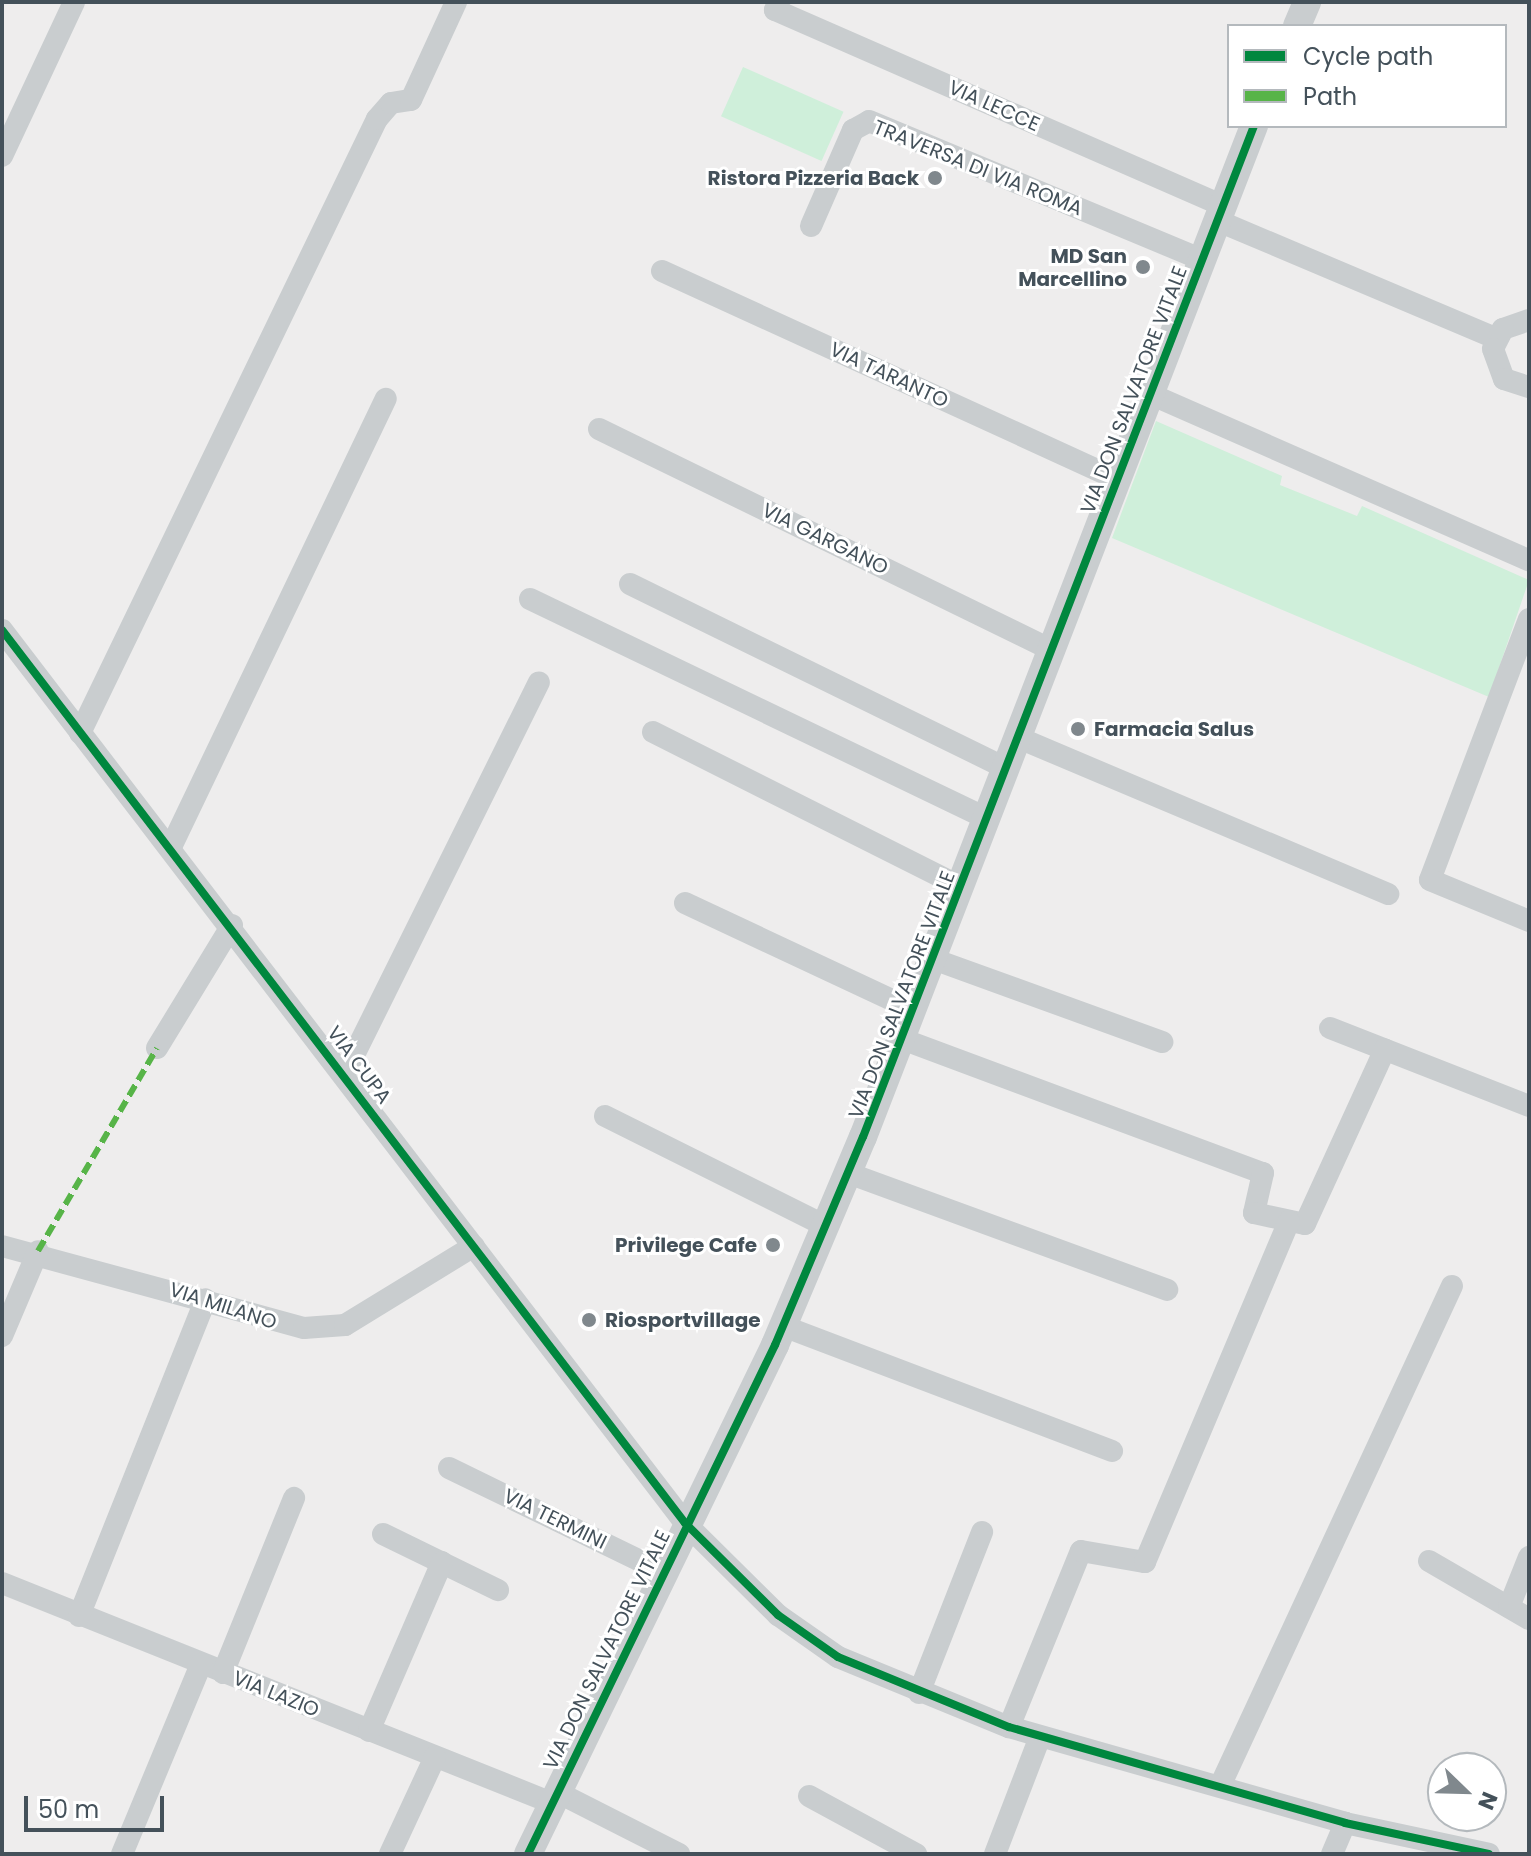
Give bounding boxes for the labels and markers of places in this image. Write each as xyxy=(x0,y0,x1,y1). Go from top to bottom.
place label: Ristora Pizzeria Back xyxy=(708,166,919,190)
marker: Ristora Pizzeria Back xyxy=(926,169,944,187)
place label: MD San Marcellino xyxy=(1018,244,1127,291)
marker: MD San Marcellino xyxy=(1134,258,1152,276)
place label: Farmacia Salus xyxy=(1094,717,1254,741)
marker: Farmacia Salus xyxy=(1069,720,1087,738)
place label: Privilege Cafe xyxy=(615,1233,757,1257)
marker: Privilege Cafe xyxy=(764,1236,782,1254)
place label: Riosportvillage xyxy=(605,1308,761,1332)
marker: Riosportvillage xyxy=(580,1311,598,1329)

